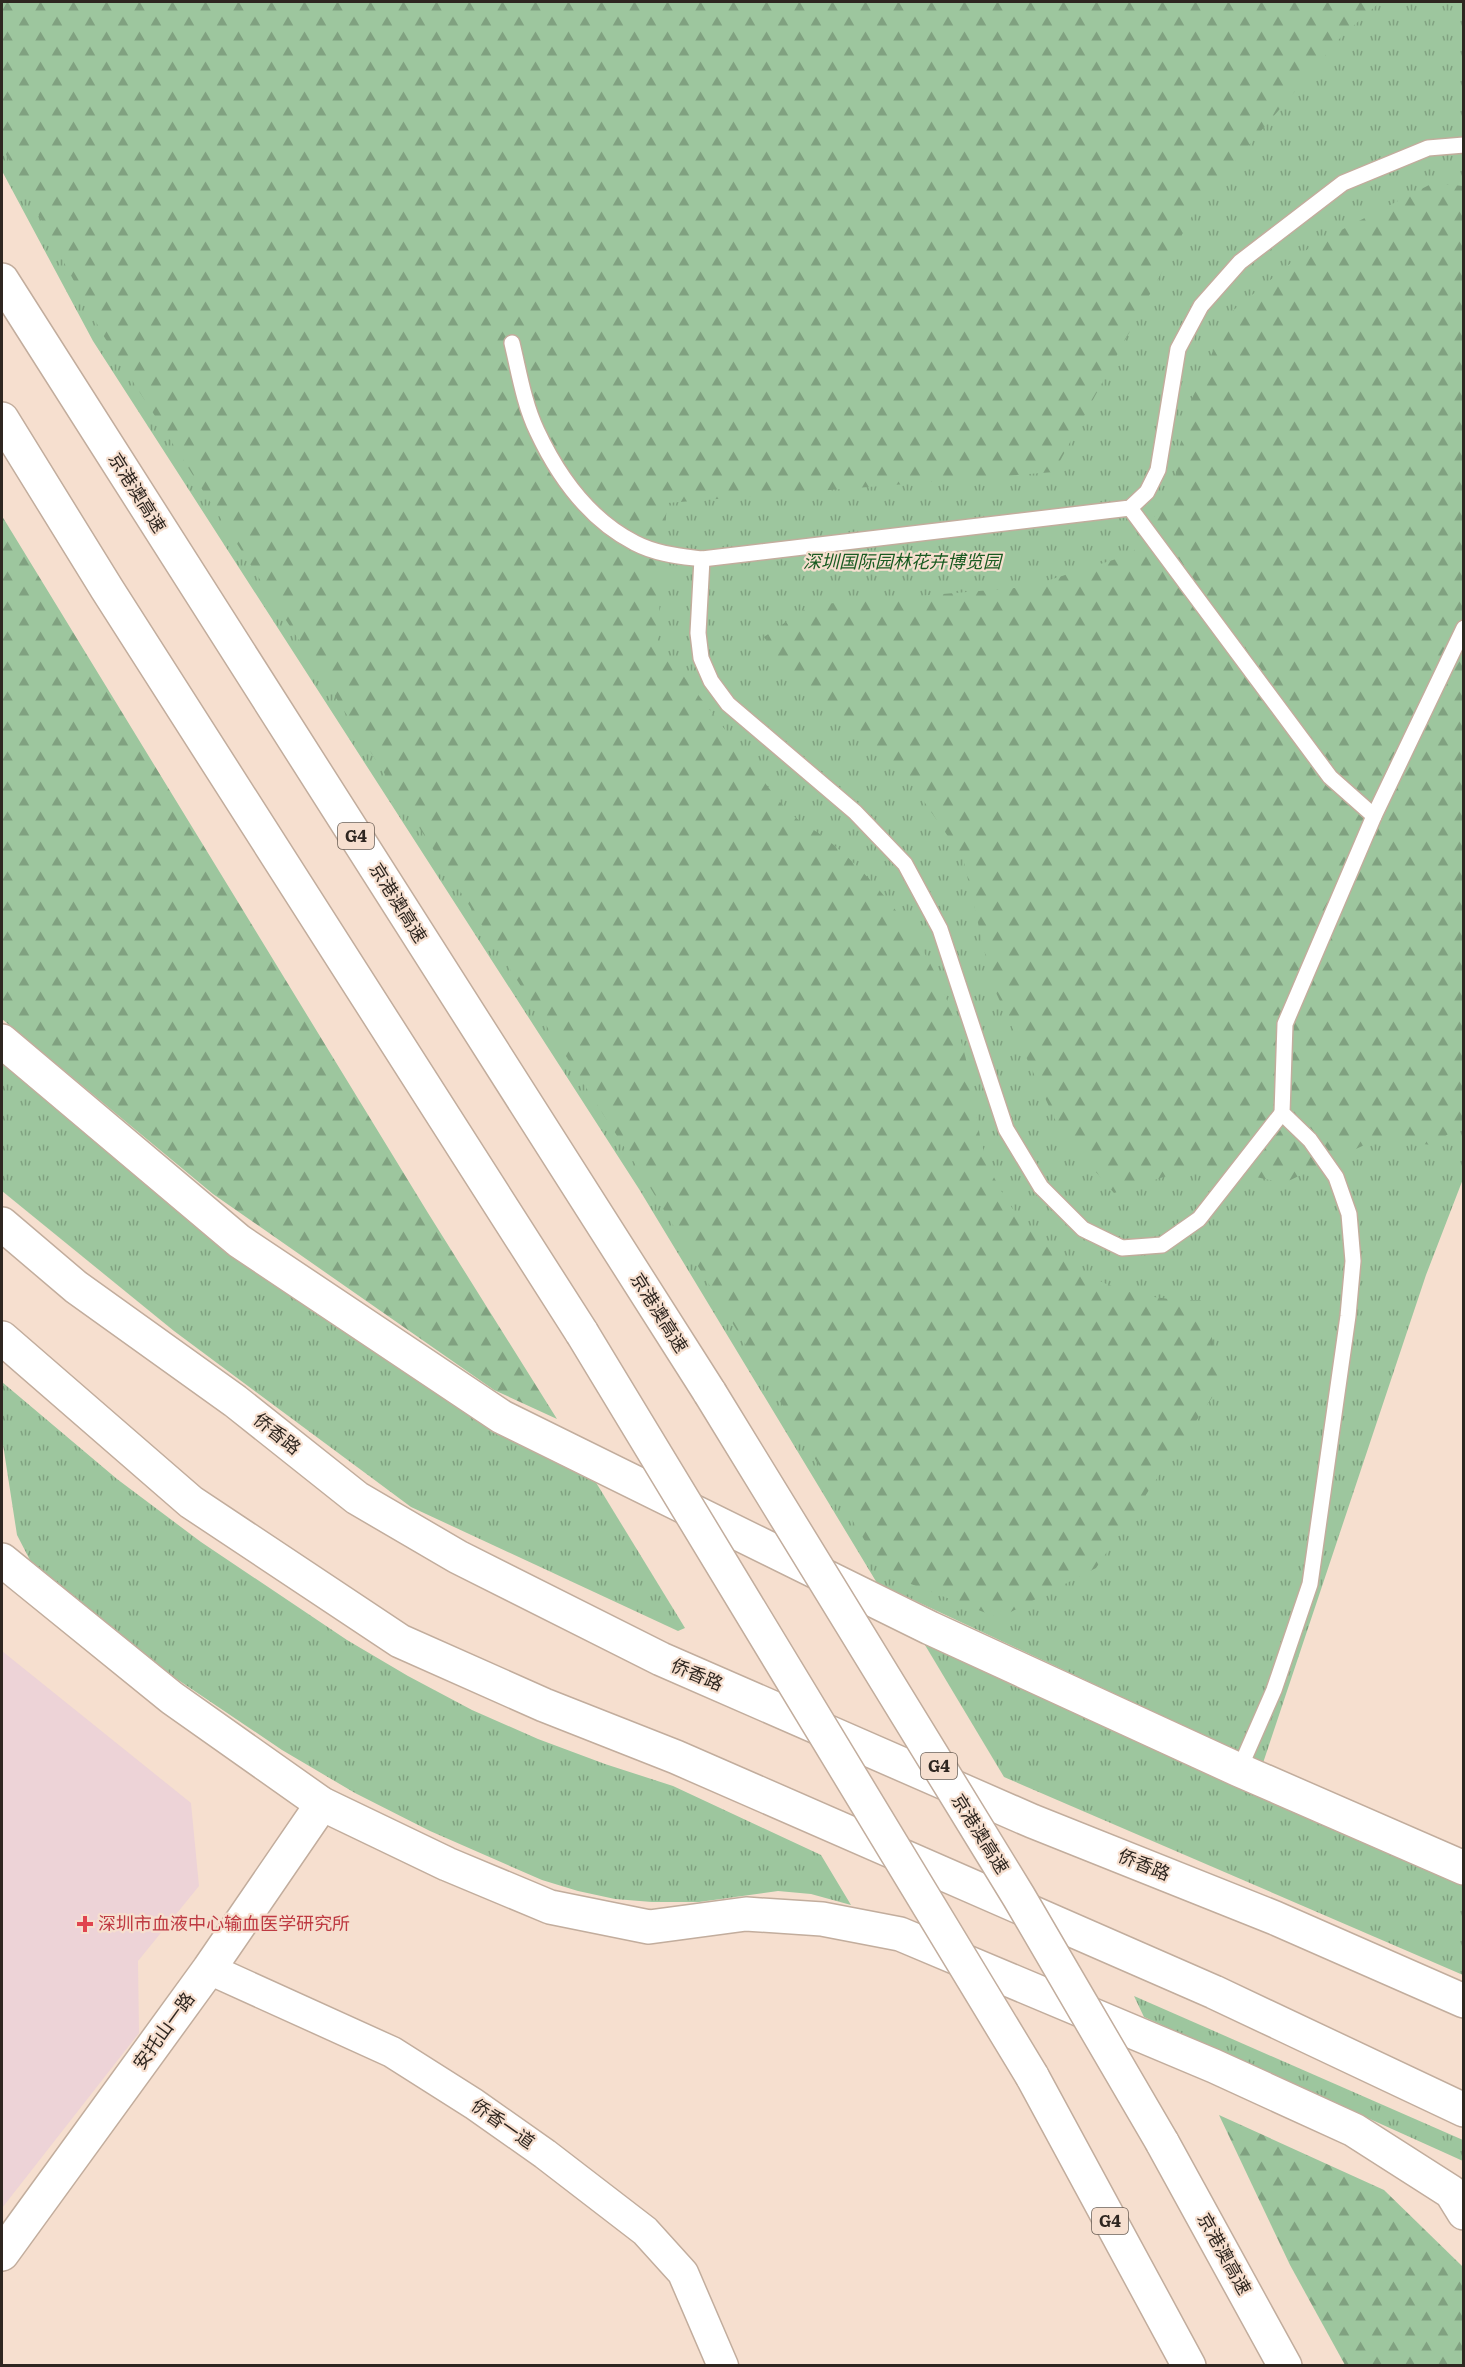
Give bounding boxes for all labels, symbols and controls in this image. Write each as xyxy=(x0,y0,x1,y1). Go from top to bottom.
street label: 京港澳高速 xyxy=(103,447,174,538)
park label: 深圳国际园林花卉博览园 xyxy=(803,547,1004,574)
road number: G4 xyxy=(338,823,374,849)
street label: 京港澳高速 xyxy=(364,857,435,948)
street label: 京港澳高速 xyxy=(625,1267,696,1358)
street label: 侨香路 xyxy=(248,1405,307,1460)
street label: 侨香路 xyxy=(667,1651,728,1697)
road number: G4 xyxy=(921,1753,957,1779)
street label: 京港澳高速 xyxy=(946,1788,1017,1879)
street label: 侨香路 xyxy=(1114,1841,1175,1886)
place label: 深圳市血液中心输血医学研究所 xyxy=(98,1909,350,1936)
marker: 深圳市血液中心输血医学研究所 xyxy=(76,1915,94,1933)
street label: 安托山一路 xyxy=(125,1986,200,2074)
street label: 侨香一道 xyxy=(467,2091,541,2154)
street label: 京港澳高速 xyxy=(1192,2207,1259,2299)
road number: G4 xyxy=(1092,2208,1128,2234)

